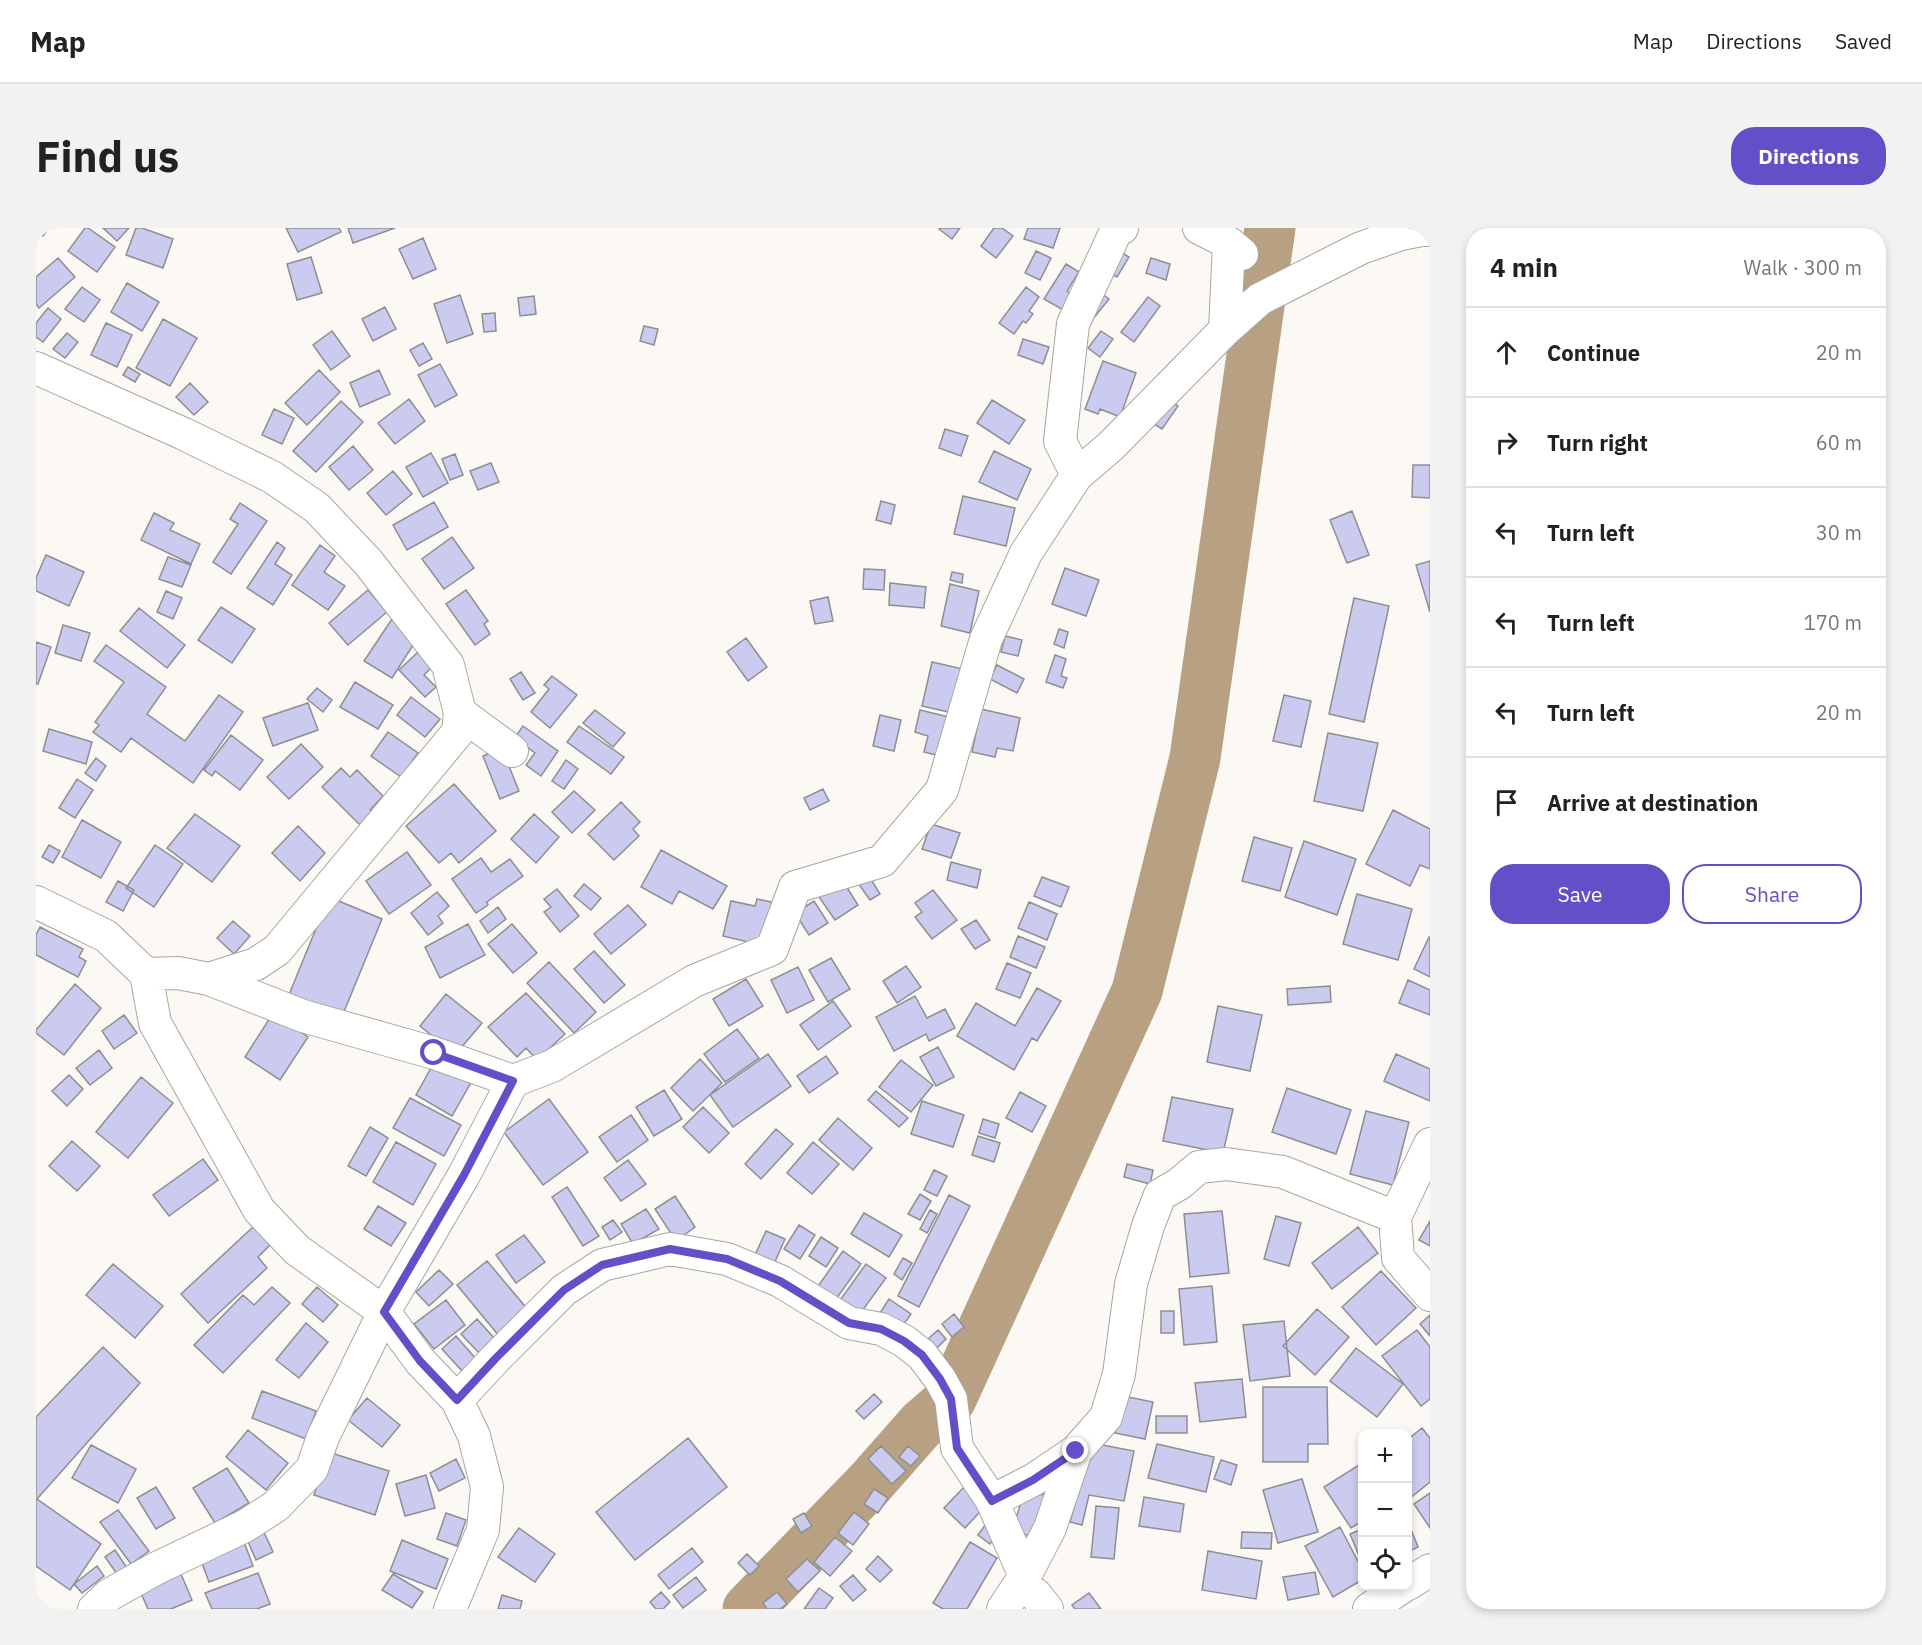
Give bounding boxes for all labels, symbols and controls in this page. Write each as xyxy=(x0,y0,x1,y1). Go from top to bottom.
text: Map xyxy=(30,23,86,60)
text: Map xyxy=(1633,27,1673,55)
text: Directions xyxy=(1706,27,1802,55)
text: Saved xyxy=(1835,27,1892,55)
button: Directions xyxy=(1731,127,1886,185)
text: Find us xyxy=(36,129,179,184)
text: 4 min xyxy=(1490,250,1558,284)
text: Walk · 300 m xyxy=(1744,254,1862,281)
icon: ahead xyxy=(1490,336,1523,369)
text: Continue xyxy=(1547,338,1640,367)
text: 20 m xyxy=(1816,339,1862,366)
icon: right xyxy=(1490,426,1523,459)
text: Turn right xyxy=(1547,428,1648,457)
text: 60 m xyxy=(1816,429,1862,456)
icon: left xyxy=(1490,516,1523,549)
text: Turn left xyxy=(1547,518,1635,547)
text: 30 m xyxy=(1816,519,1862,546)
icon: left xyxy=(1490,606,1523,639)
text: Turn left xyxy=(1547,608,1635,637)
text: 170 m xyxy=(1804,609,1862,636)
icon: left xyxy=(1490,696,1523,729)
text: Turn left xyxy=(1547,698,1635,727)
text: 20 m xyxy=(1816,699,1862,726)
icon: arrive xyxy=(1490,786,1523,819)
text: Arrive at destination xyxy=(1547,788,1758,817)
button: Save xyxy=(1490,864,1670,924)
button: Share xyxy=(1682,864,1862,924)
route start xyxy=(420,1039,446,1065)
map controls xyxy=(1358,1429,1412,1591)
button: + xyxy=(1358,1429,1412,1483)
route end xyxy=(1062,1437,1088,1463)
button: − xyxy=(1358,1483,1412,1537)
button: locate xyxy=(1358,1537,1412,1591)

